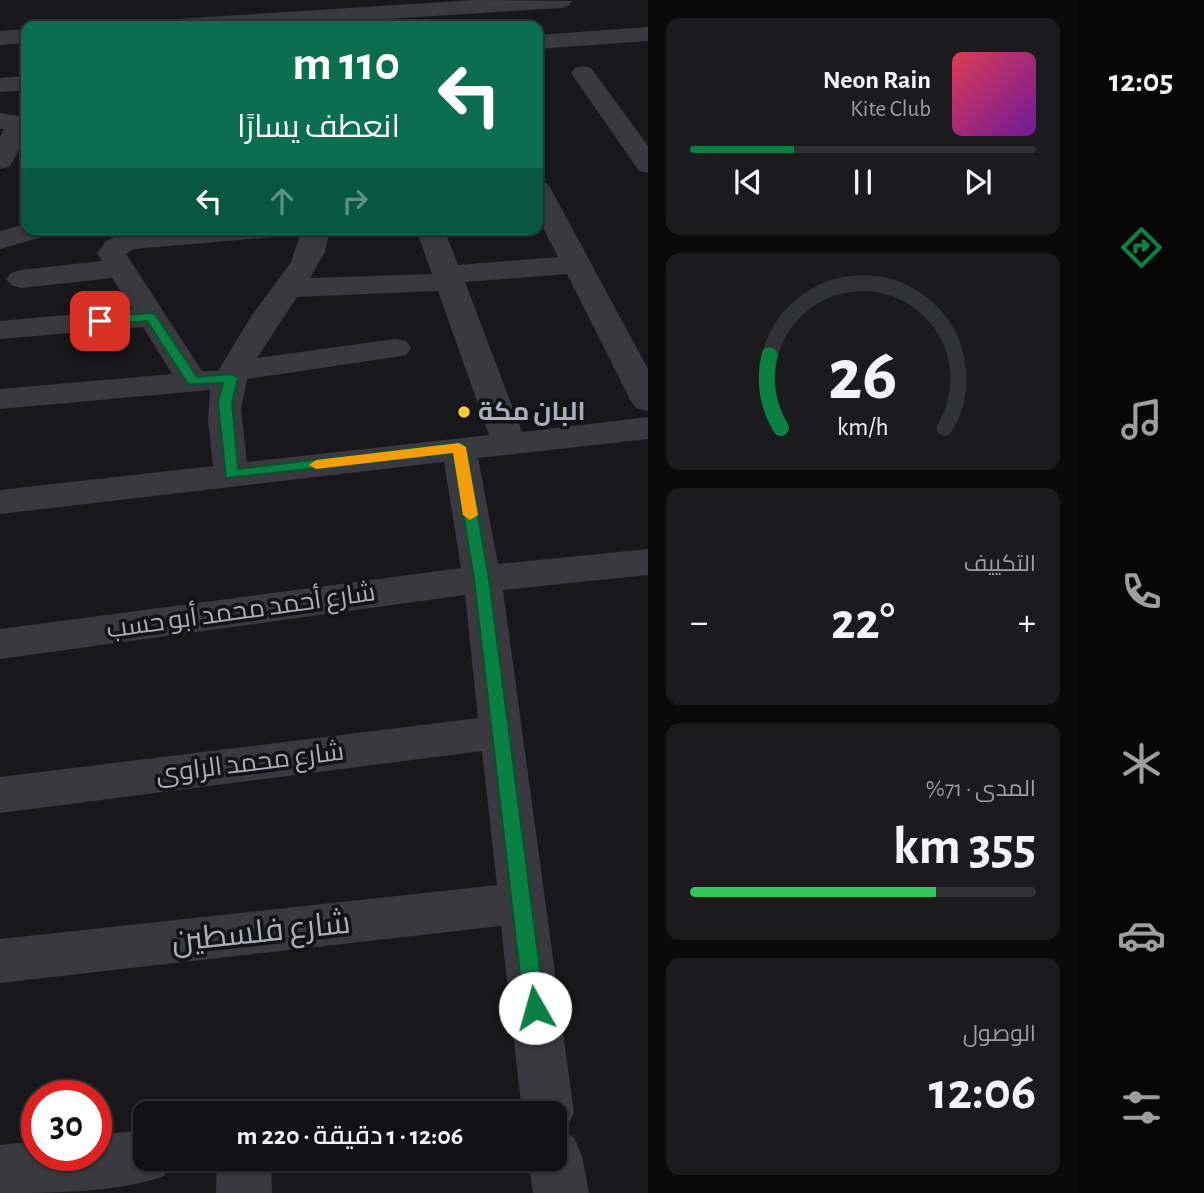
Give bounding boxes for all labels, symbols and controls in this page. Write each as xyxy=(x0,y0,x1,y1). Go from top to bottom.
text: 110 m xyxy=(292,40,400,89)
icon: left xyxy=(424,49,515,140)
text: 12:05 xyxy=(1109,65,1173,97)
text: Neon Rain xyxy=(823,67,931,93)
text: Kite Club xyxy=(850,98,931,121)
text: انعطف يسارًا xyxy=(237,111,400,143)
icon: previous xyxy=(729,163,767,201)
icon: pause xyxy=(844,163,882,201)
icon: next xyxy=(959,163,997,201)
icon: left xyxy=(190,182,228,220)
icon: ahead xyxy=(263,182,301,220)
icon: right xyxy=(336,182,374,220)
icon: directions xyxy=(1117,223,1166,272)
pin xyxy=(70,291,130,351)
icon: arrive xyxy=(81,302,119,340)
text: 26 xyxy=(828,340,898,413)
icon: music xyxy=(1117,395,1166,444)
place label: البان مكة xyxy=(478,399,586,426)
marker: البان مكة xyxy=(456,404,472,420)
text: km/h xyxy=(837,414,889,439)
text: التكييف xyxy=(964,553,1036,576)
icon: phone xyxy=(1117,567,1166,616)
street label: شارع أحمد محمد أبو حسب xyxy=(104,574,378,646)
text: 22° xyxy=(831,596,895,648)
text: − xyxy=(690,604,708,642)
text: + xyxy=(1018,604,1036,642)
street label: شارع محمد الراوى xyxy=(155,739,346,790)
icon: climate xyxy=(1117,739,1166,788)
text: المدى · 71% xyxy=(926,778,1036,801)
text: 355 km xyxy=(893,821,1036,873)
street label: شارع فلسطين xyxy=(170,907,353,962)
icon: car xyxy=(1117,911,1166,960)
position arrow xyxy=(498,971,572,1045)
text: الوصول xyxy=(963,1023,1036,1046)
text: 12:06 xyxy=(929,1066,1036,1118)
speed limit sign: 30 xyxy=(21,1080,112,1171)
icon: filters xyxy=(1117,1083,1166,1132)
text: 12:06 · 1 دقيقة · 220 m xyxy=(237,1123,463,1149)

